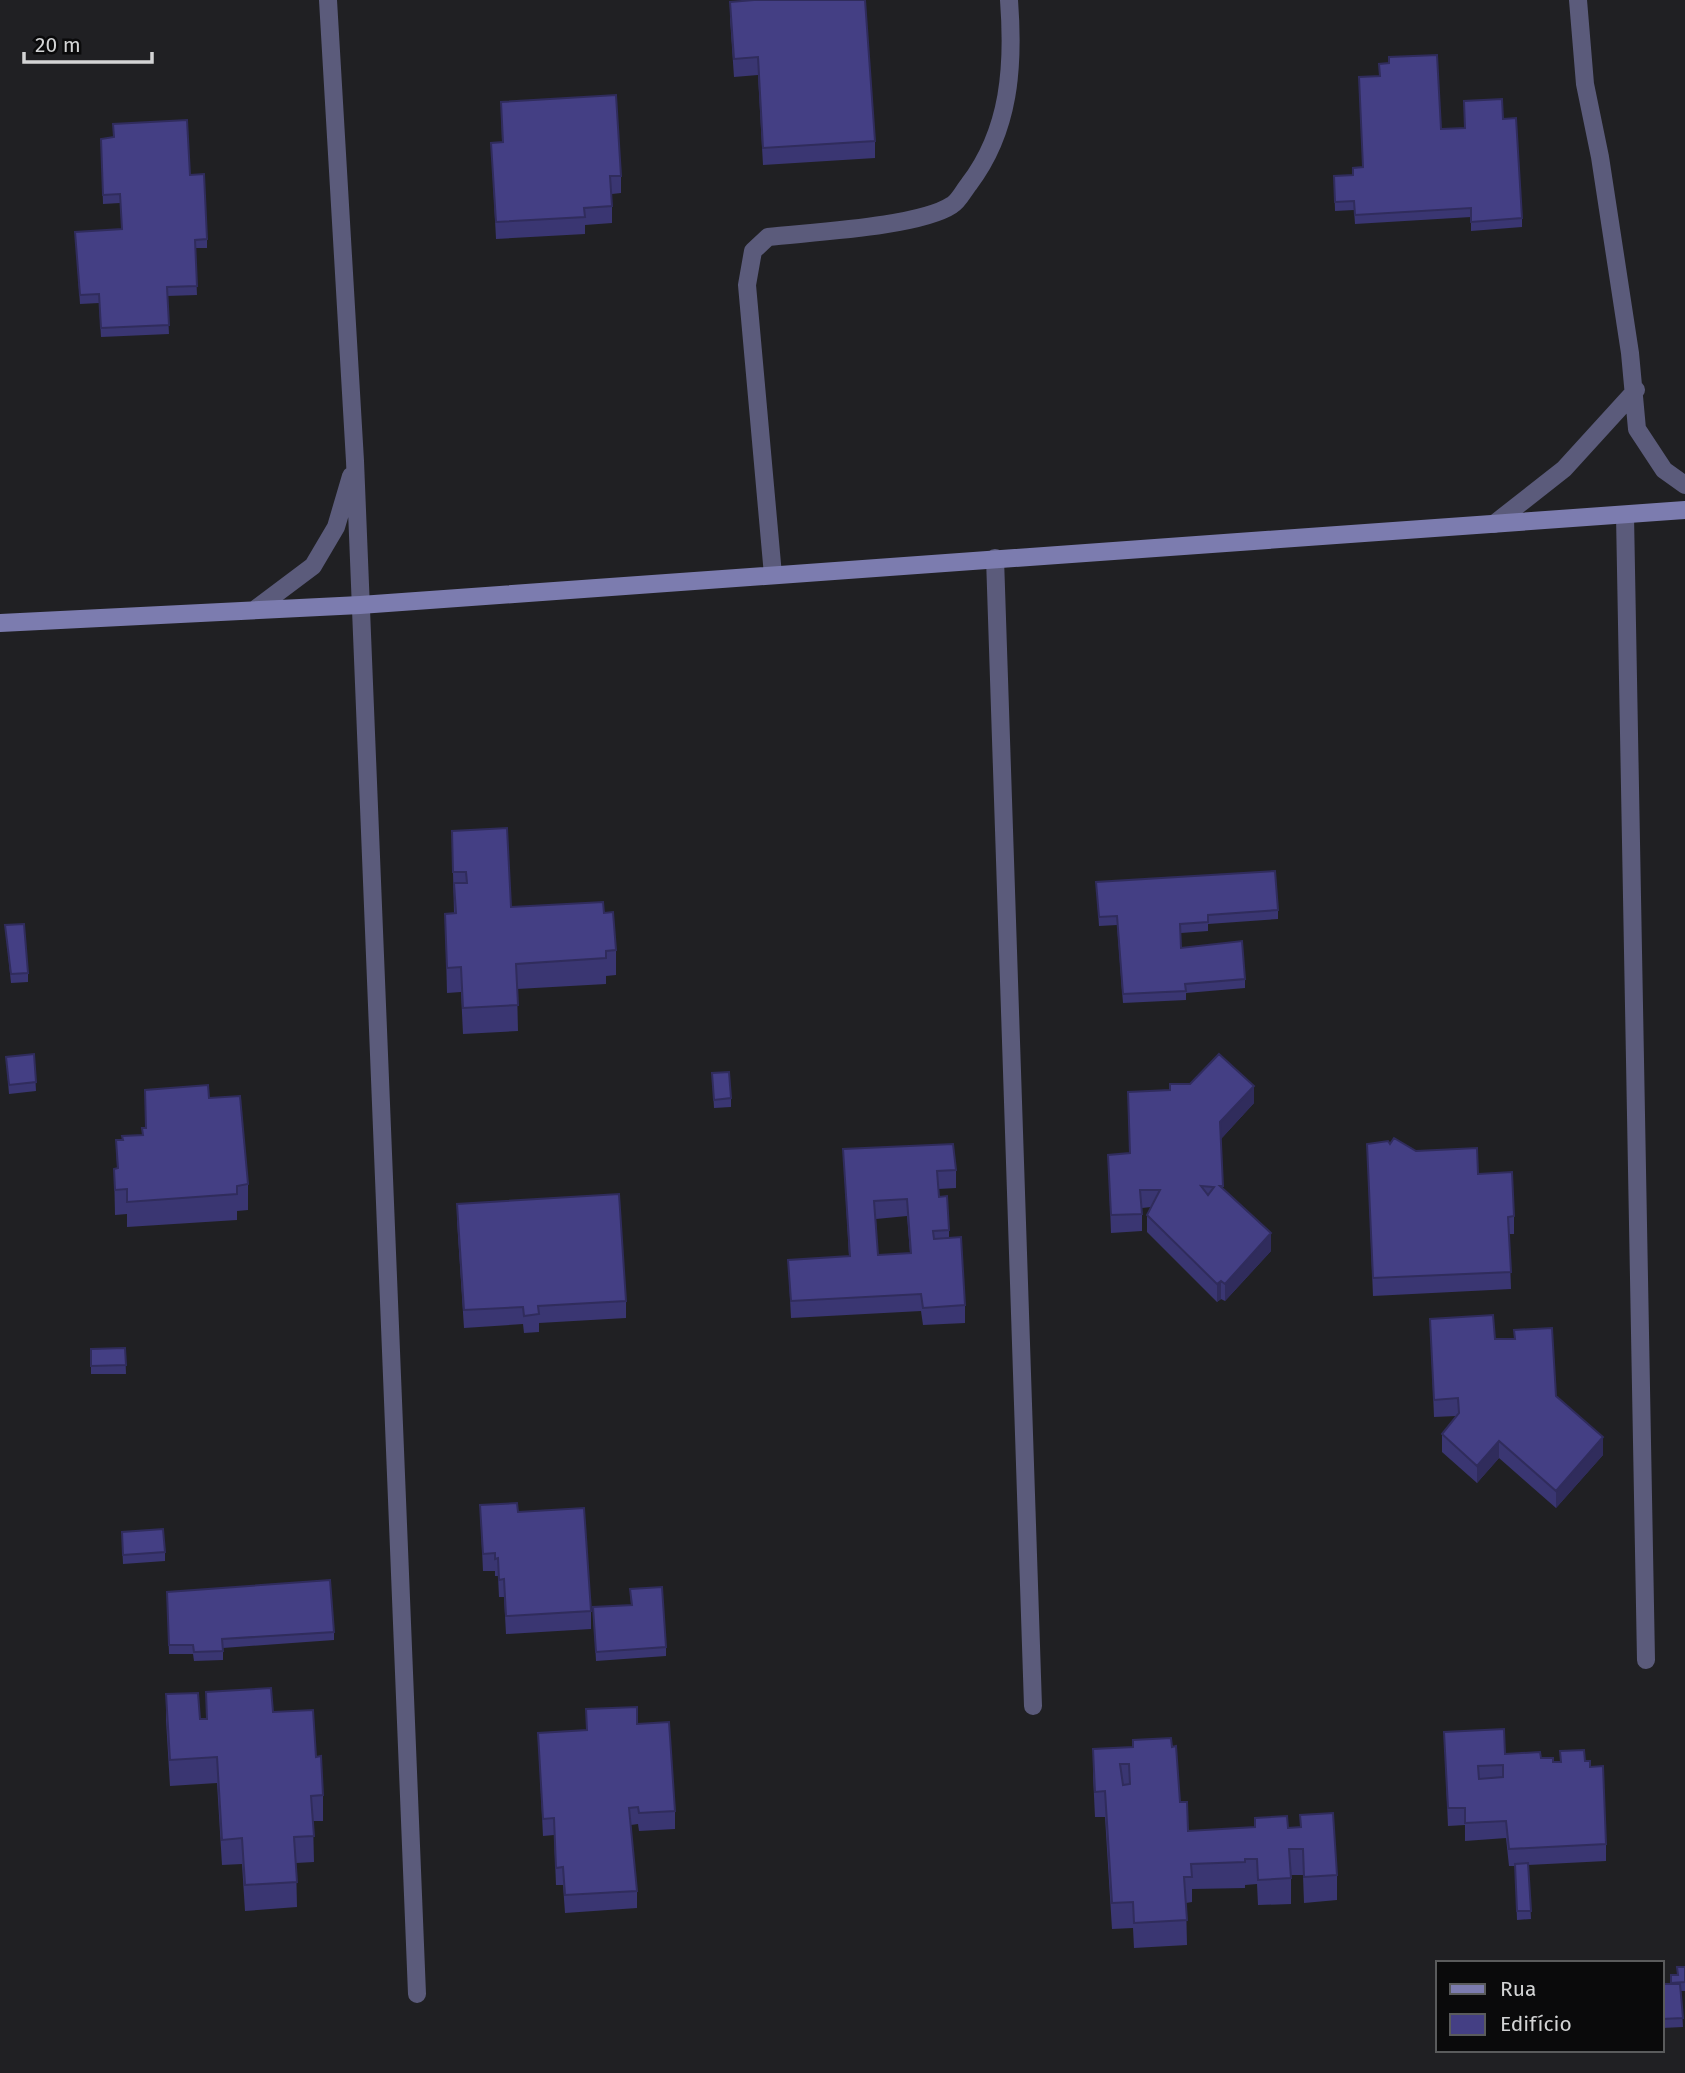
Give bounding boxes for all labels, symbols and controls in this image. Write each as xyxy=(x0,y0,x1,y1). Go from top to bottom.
scale bar xyxy=(24,21,152,65)
text: 20 m xyxy=(35,32,81,58)
legend xyxy=(1436,1961,1664,2052)
text: Rua xyxy=(1500,1976,1536,2002)
text: Edifício xyxy=(1500,2011,1572,2037)

